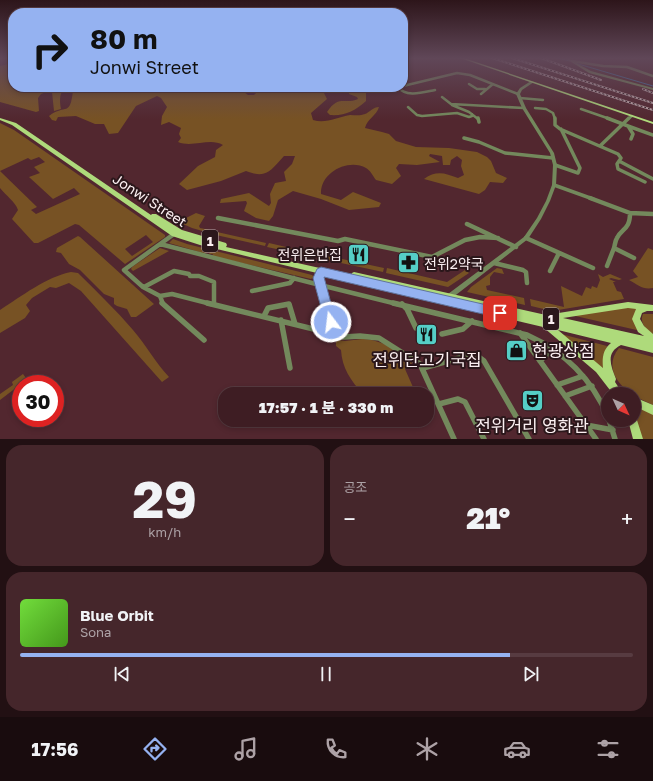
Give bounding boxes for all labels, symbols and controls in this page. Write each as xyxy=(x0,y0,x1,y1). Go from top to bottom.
text: 80 m xyxy=(90,22,158,55)
icon: right xyxy=(24,24,76,76)
text: Jonwi Street xyxy=(90,56,199,78)
street label: Jonwi Street xyxy=(110,170,190,230)
road number: 1 xyxy=(202,230,218,252)
restaurant icon: 전위은반집 xyxy=(345,241,371,267)
place label: 전위은반집 xyxy=(278,246,342,263)
pharmacy icon: 전위2약국 xyxy=(395,250,421,276)
place label: 전위2약국 xyxy=(424,255,484,272)
pin xyxy=(483,296,517,330)
position arrow xyxy=(310,301,352,343)
icon: arrive xyxy=(489,302,511,324)
road number: 1 xyxy=(543,308,559,330)
restaurant icon: 전위단고기국집 xyxy=(414,322,440,348)
shop icon: 현광상점 xyxy=(504,337,530,363)
place label: 현광상점 xyxy=(532,340,595,361)
place label: 전위단고기국집 xyxy=(372,349,482,370)
speed limit sign: 30 xyxy=(12,375,64,427)
north arrow xyxy=(601,387,641,427)
map controls xyxy=(601,387,641,427)
theatre icon: 전위거리 영화관 xyxy=(519,388,545,414)
text: 17:57 · 1 분 · 330 m xyxy=(259,398,393,416)
place label: 전위거리 영화관 xyxy=(475,415,589,436)
text: 29 xyxy=(132,467,197,529)
text: 공조 xyxy=(344,479,367,495)
text: 21° xyxy=(466,500,510,536)
text: − xyxy=(344,505,356,532)
text: + xyxy=(621,505,633,532)
text: km/h xyxy=(148,524,181,540)
text: Blue Orbit xyxy=(80,606,154,624)
text: Sona xyxy=(80,624,111,640)
icon: previous xyxy=(111,663,133,685)
icon: pause xyxy=(315,663,337,685)
icon: next xyxy=(520,663,542,685)
icon: directions xyxy=(141,735,169,763)
icon: music xyxy=(232,735,260,763)
icon: phone xyxy=(322,735,350,763)
icon: climate xyxy=(413,735,441,763)
icon: car xyxy=(503,735,531,763)
icon: filters xyxy=(594,735,622,763)
text: 17:56 xyxy=(31,738,79,760)

